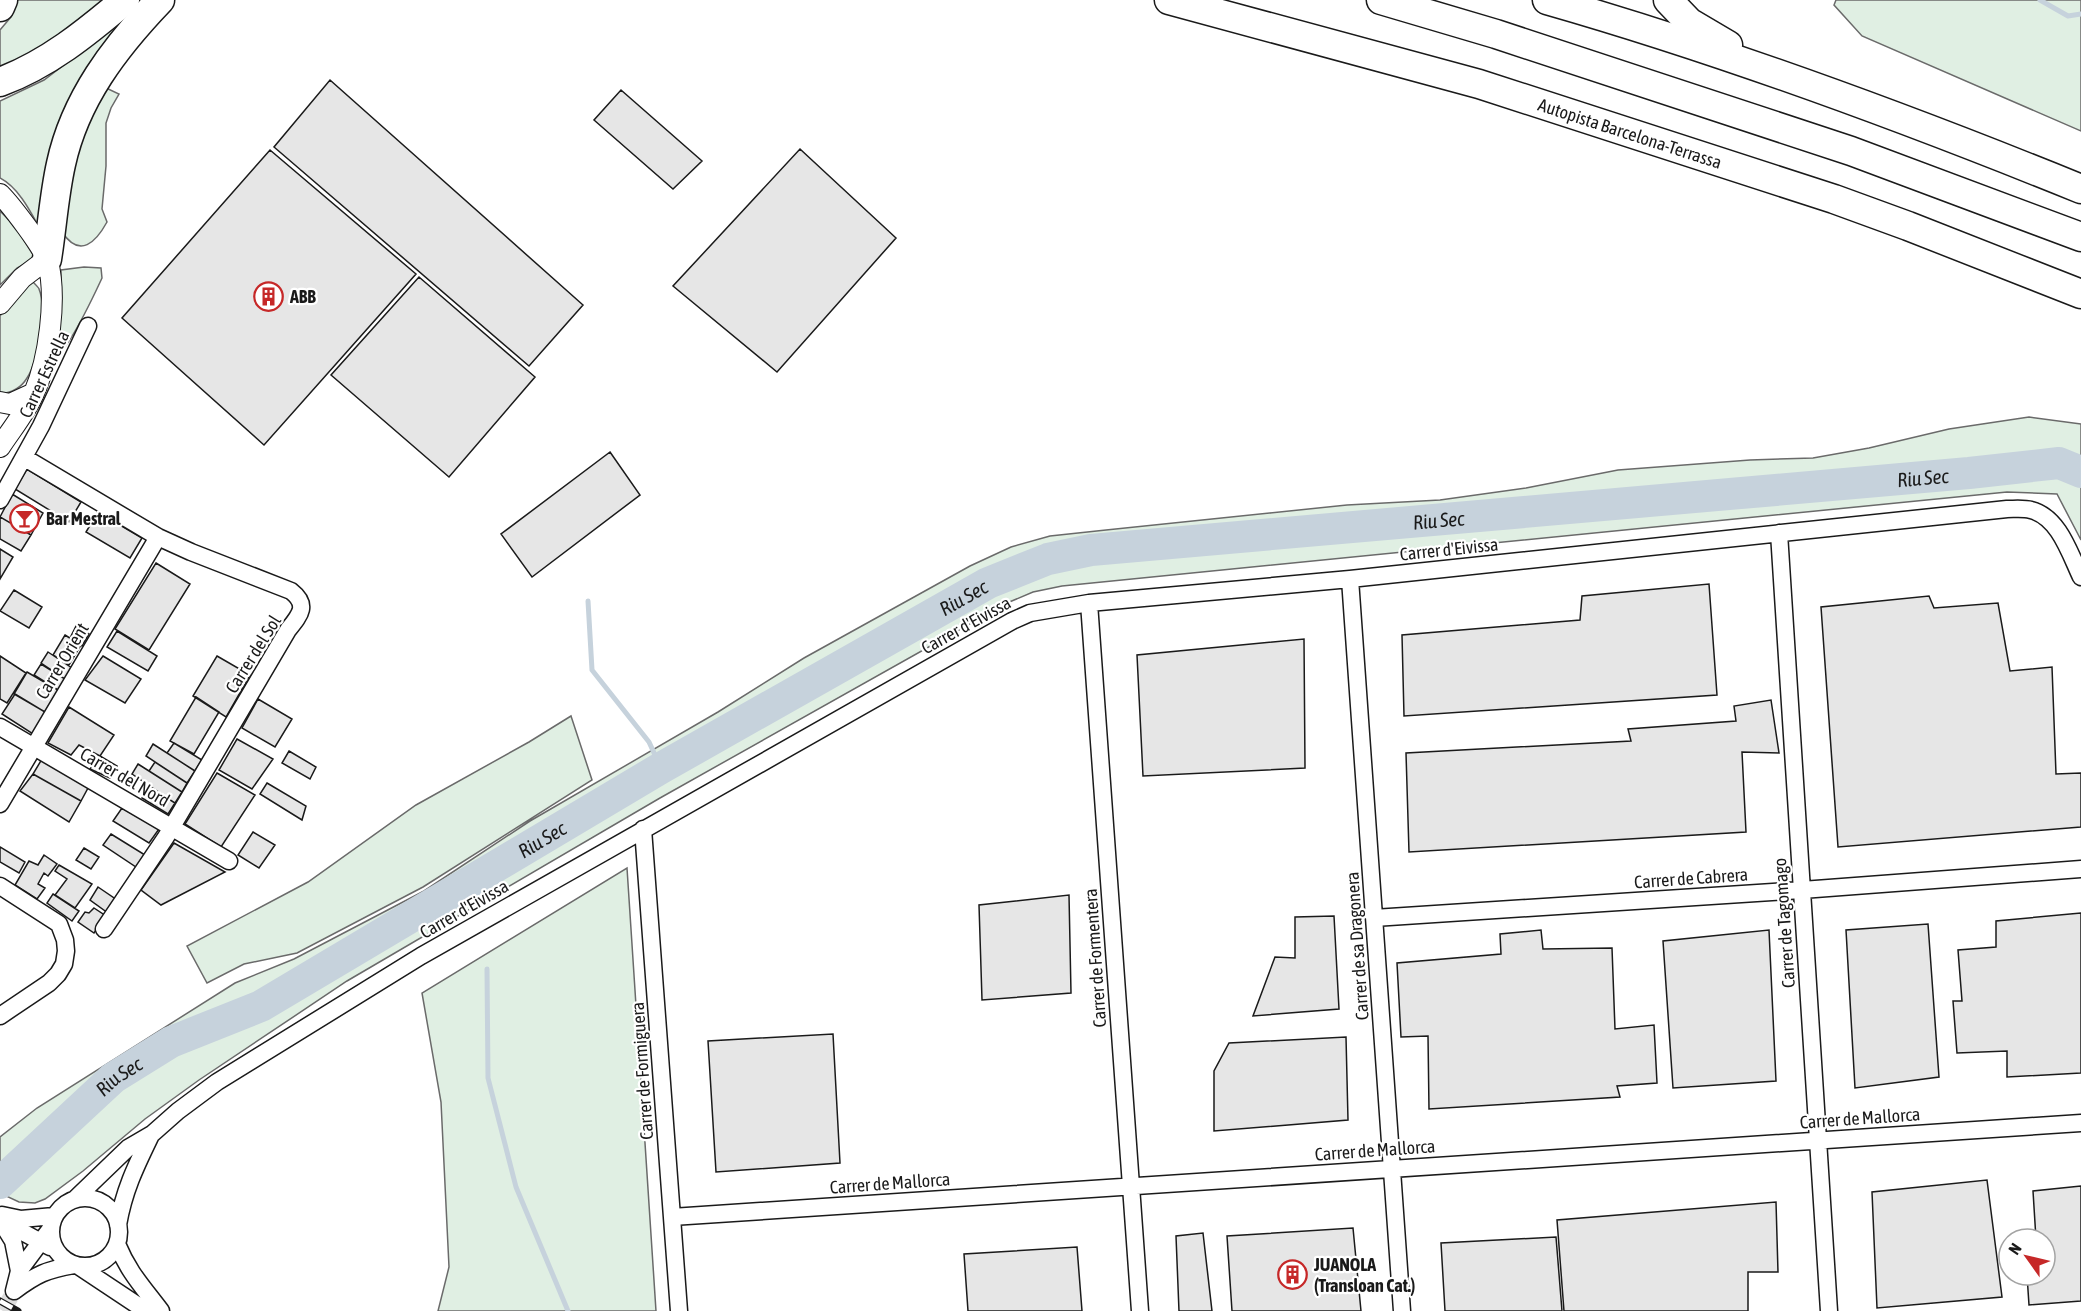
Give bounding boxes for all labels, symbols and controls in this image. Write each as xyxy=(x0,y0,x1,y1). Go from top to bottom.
street label: Autopista Barcelona-Terrassa xyxy=(1536,93,1725,172)
building icon: ABB xyxy=(253,280,285,312)
place label: ABB xyxy=(289,286,316,307)
street label: Carrer Estrella xyxy=(15,327,73,421)
water label: Riu Sec xyxy=(1896,463,1950,491)
bar icon: Bar Mestral xyxy=(9,502,41,534)
water label: Riu Sec xyxy=(1412,506,1466,533)
place label: Bar Mestral xyxy=(46,508,121,529)
street label: Carrer d'Eivissa xyxy=(1399,533,1499,565)
water label: Riu Sec xyxy=(935,574,992,620)
street label: Carrer d'Eivissa xyxy=(918,592,1014,658)
street label: Carrer del Sol xyxy=(221,611,285,697)
street label: Carrer Orient xyxy=(31,619,93,703)
street label: Carrer del Nord xyxy=(76,743,174,811)
water label: Riu Sec xyxy=(514,816,570,862)
street label: Carrer de Tagomago xyxy=(1769,857,1799,989)
street label: Carrer de Cabrera xyxy=(1633,864,1749,892)
street label: Carrer de sa Dragonera xyxy=(1341,871,1373,1021)
street label: Carrer d'Eivissa xyxy=(416,875,512,943)
street label: Carrer de Formentera xyxy=(1080,888,1110,1028)
street label: Carrer de Formiguera xyxy=(627,1001,657,1141)
water label: Riu Sec xyxy=(91,1051,146,1100)
street label: Carrer de Mallorca xyxy=(1799,1103,1921,1133)
street label: Carrer de Mallorca xyxy=(1314,1135,1436,1165)
street label: Carrer de Mallorca xyxy=(829,1168,951,1198)
north arrow xyxy=(1997,1227,2057,1287)
text: N xyxy=(2004,1240,2025,1258)
place label: JUANOLA (Transloan Cat.) xyxy=(1313,1254,1415,1296)
building icon: JUANOLA (Transloan Cat.) xyxy=(1277,1258,1309,1290)

